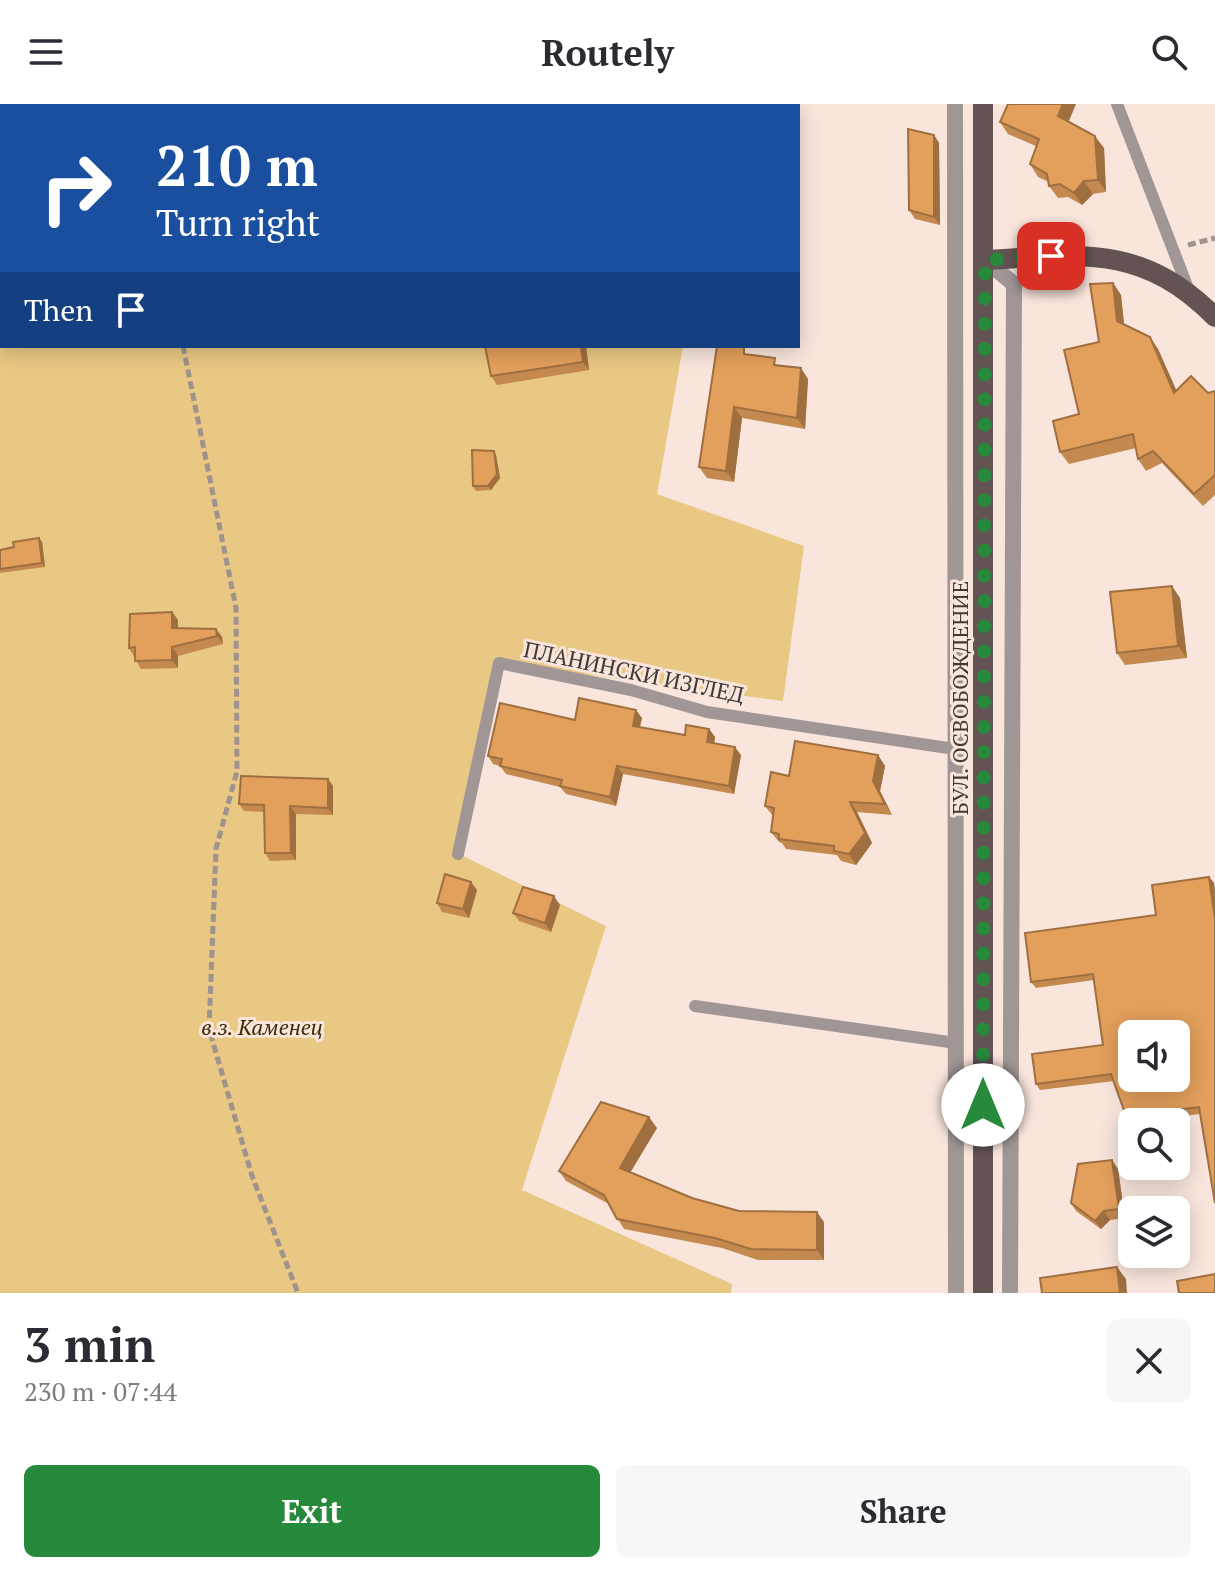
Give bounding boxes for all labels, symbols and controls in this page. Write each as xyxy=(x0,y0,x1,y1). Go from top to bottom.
text: Routely xyxy=(541,29,674,76)
icon: menu xyxy=(24,30,68,74)
icon: search xyxy=(1147,30,1191,74)
text: 210 m xyxy=(156,128,318,202)
icon: right xyxy=(24,136,128,240)
text: Turn right xyxy=(156,199,320,246)
pin xyxy=(1017,222,1085,290)
icon: arrive xyxy=(1029,234,1073,278)
icon: arrive xyxy=(109,288,153,332)
text: Then xyxy=(24,290,93,330)
street label: БУЛ. ОСВОБОЖДЕНИЕ xyxy=(945,581,974,815)
street label: ПЛАНИНСКИ ИЗГЛЕД xyxy=(521,634,747,709)
park label: в.з. Каменец xyxy=(201,1012,323,1041)
map controls xyxy=(1118,1020,1190,1268)
button: sound xyxy=(1118,1020,1190,1092)
position arrow xyxy=(941,1063,1025,1147)
button: search xyxy=(1118,1108,1190,1180)
button: layers xyxy=(1118,1196,1190,1268)
text: 3 min xyxy=(24,1312,155,1376)
button: close xyxy=(1107,1319,1191,1403)
text: 230 m · 07:44 xyxy=(24,1374,177,1408)
button: Exit xyxy=(24,1465,600,1557)
button: Share xyxy=(616,1465,1191,1557)

